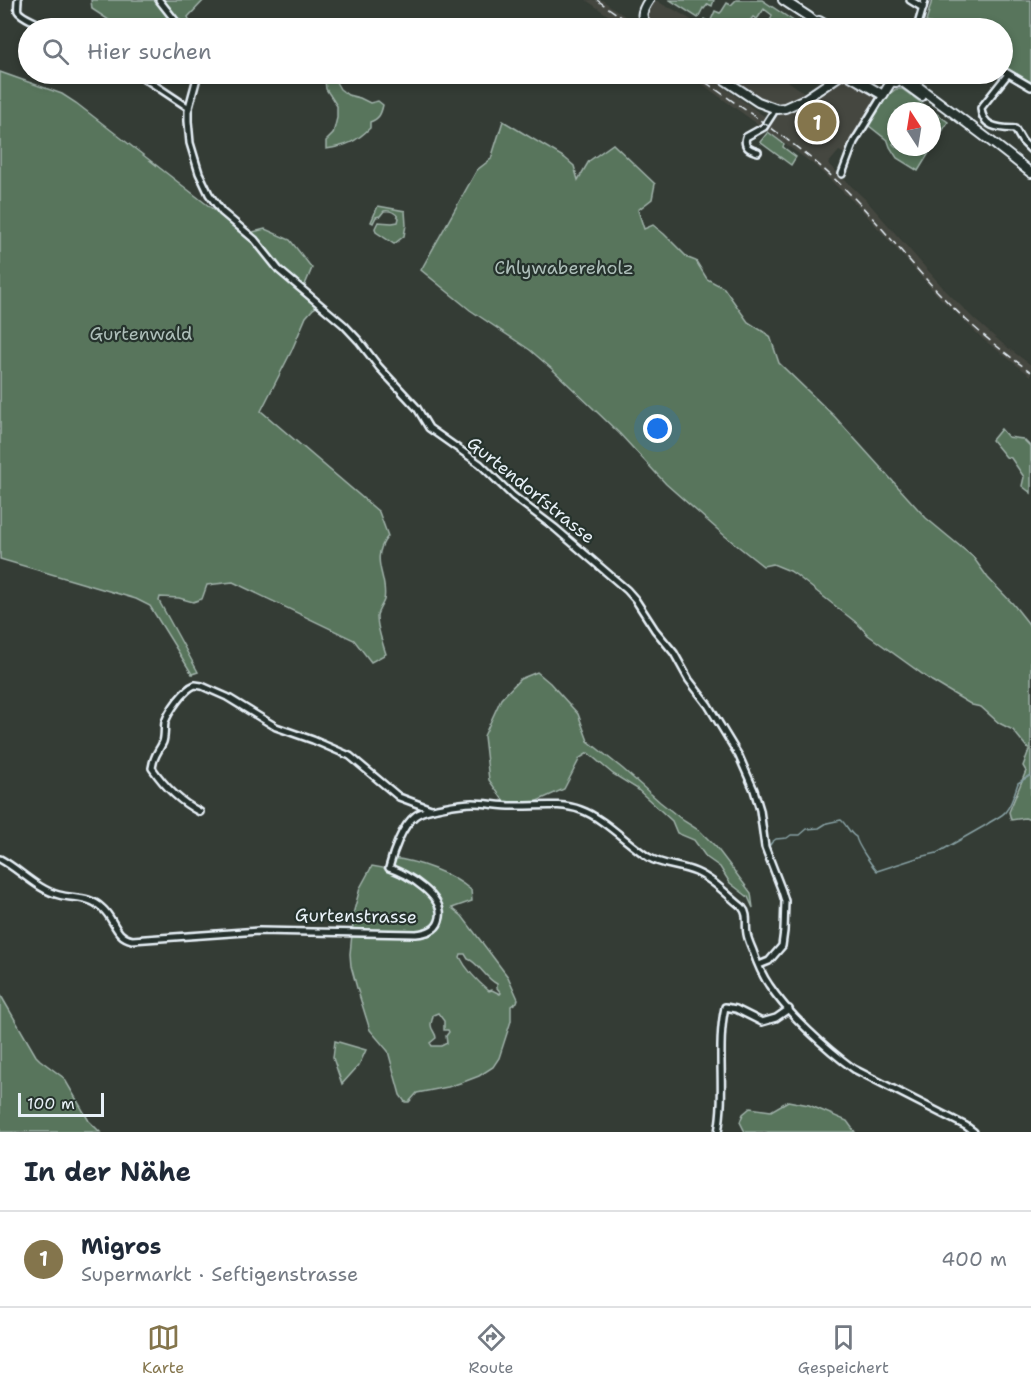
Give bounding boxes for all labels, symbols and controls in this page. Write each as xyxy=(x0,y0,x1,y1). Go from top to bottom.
search box xyxy=(18,18,1013,84)
icon: search xyxy=(39,35,72,68)
text: Hier suchen xyxy=(87,37,212,66)
pin: 1 xyxy=(798,100,836,144)
north arrow xyxy=(887,102,941,156)
park label: Chlywabereholz xyxy=(494,256,634,280)
park label: Gurtenwald xyxy=(89,322,193,346)
your location xyxy=(643,414,672,443)
street label: Gurtendorfstrasse xyxy=(462,431,600,549)
street label: Gurtenstrasse xyxy=(295,903,417,929)
scale bar xyxy=(18,1090,104,1118)
text: 100 m xyxy=(27,1093,75,1114)
text: In der Nähe xyxy=(24,1154,191,1189)
text: Migros xyxy=(81,1232,161,1261)
text: 1 xyxy=(39,1246,48,1272)
text: 400 m xyxy=(941,1246,1007,1272)
text: Supermarkt · Seftigenstrasse xyxy=(81,1261,358,1287)
tab: Karte xyxy=(142,1321,184,1378)
tab: Route xyxy=(469,1321,514,1378)
tab: Gespeichert xyxy=(798,1321,889,1378)

